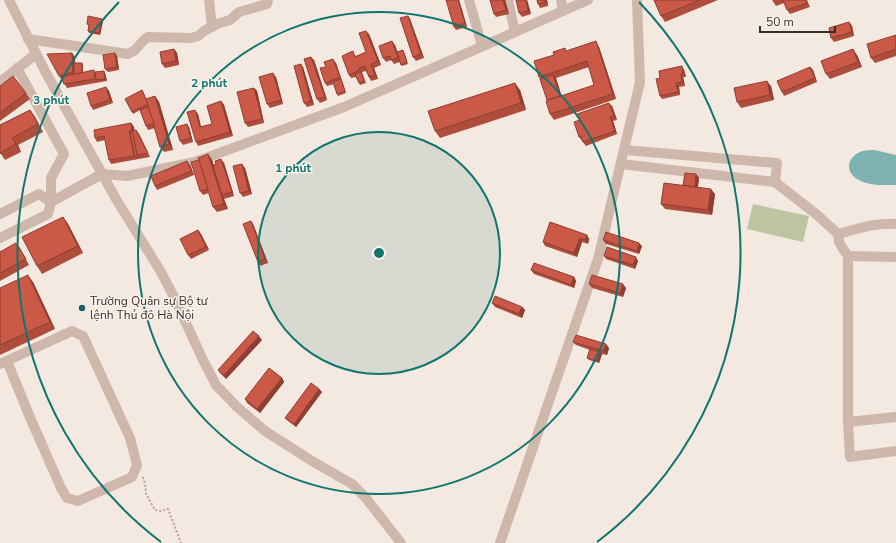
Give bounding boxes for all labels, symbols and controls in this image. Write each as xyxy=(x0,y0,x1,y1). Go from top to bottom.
scale bar xyxy=(760,8,835,34)
text: 50 m xyxy=(766,14,794,30)
text: 2 phút xyxy=(191,75,227,91)
text: 3 phút xyxy=(33,92,69,108)
text: 1 phút xyxy=(275,160,311,176)
centre of rings xyxy=(372,246,386,260)
place label: Trường Quân sự Bộ tư lệnh Thủ đô Hà Nội xyxy=(90,293,209,323)
marker: Trường Quân sự Bộ tư lệnh Thủ đô Hà Nội xyxy=(77,303,87,313)

